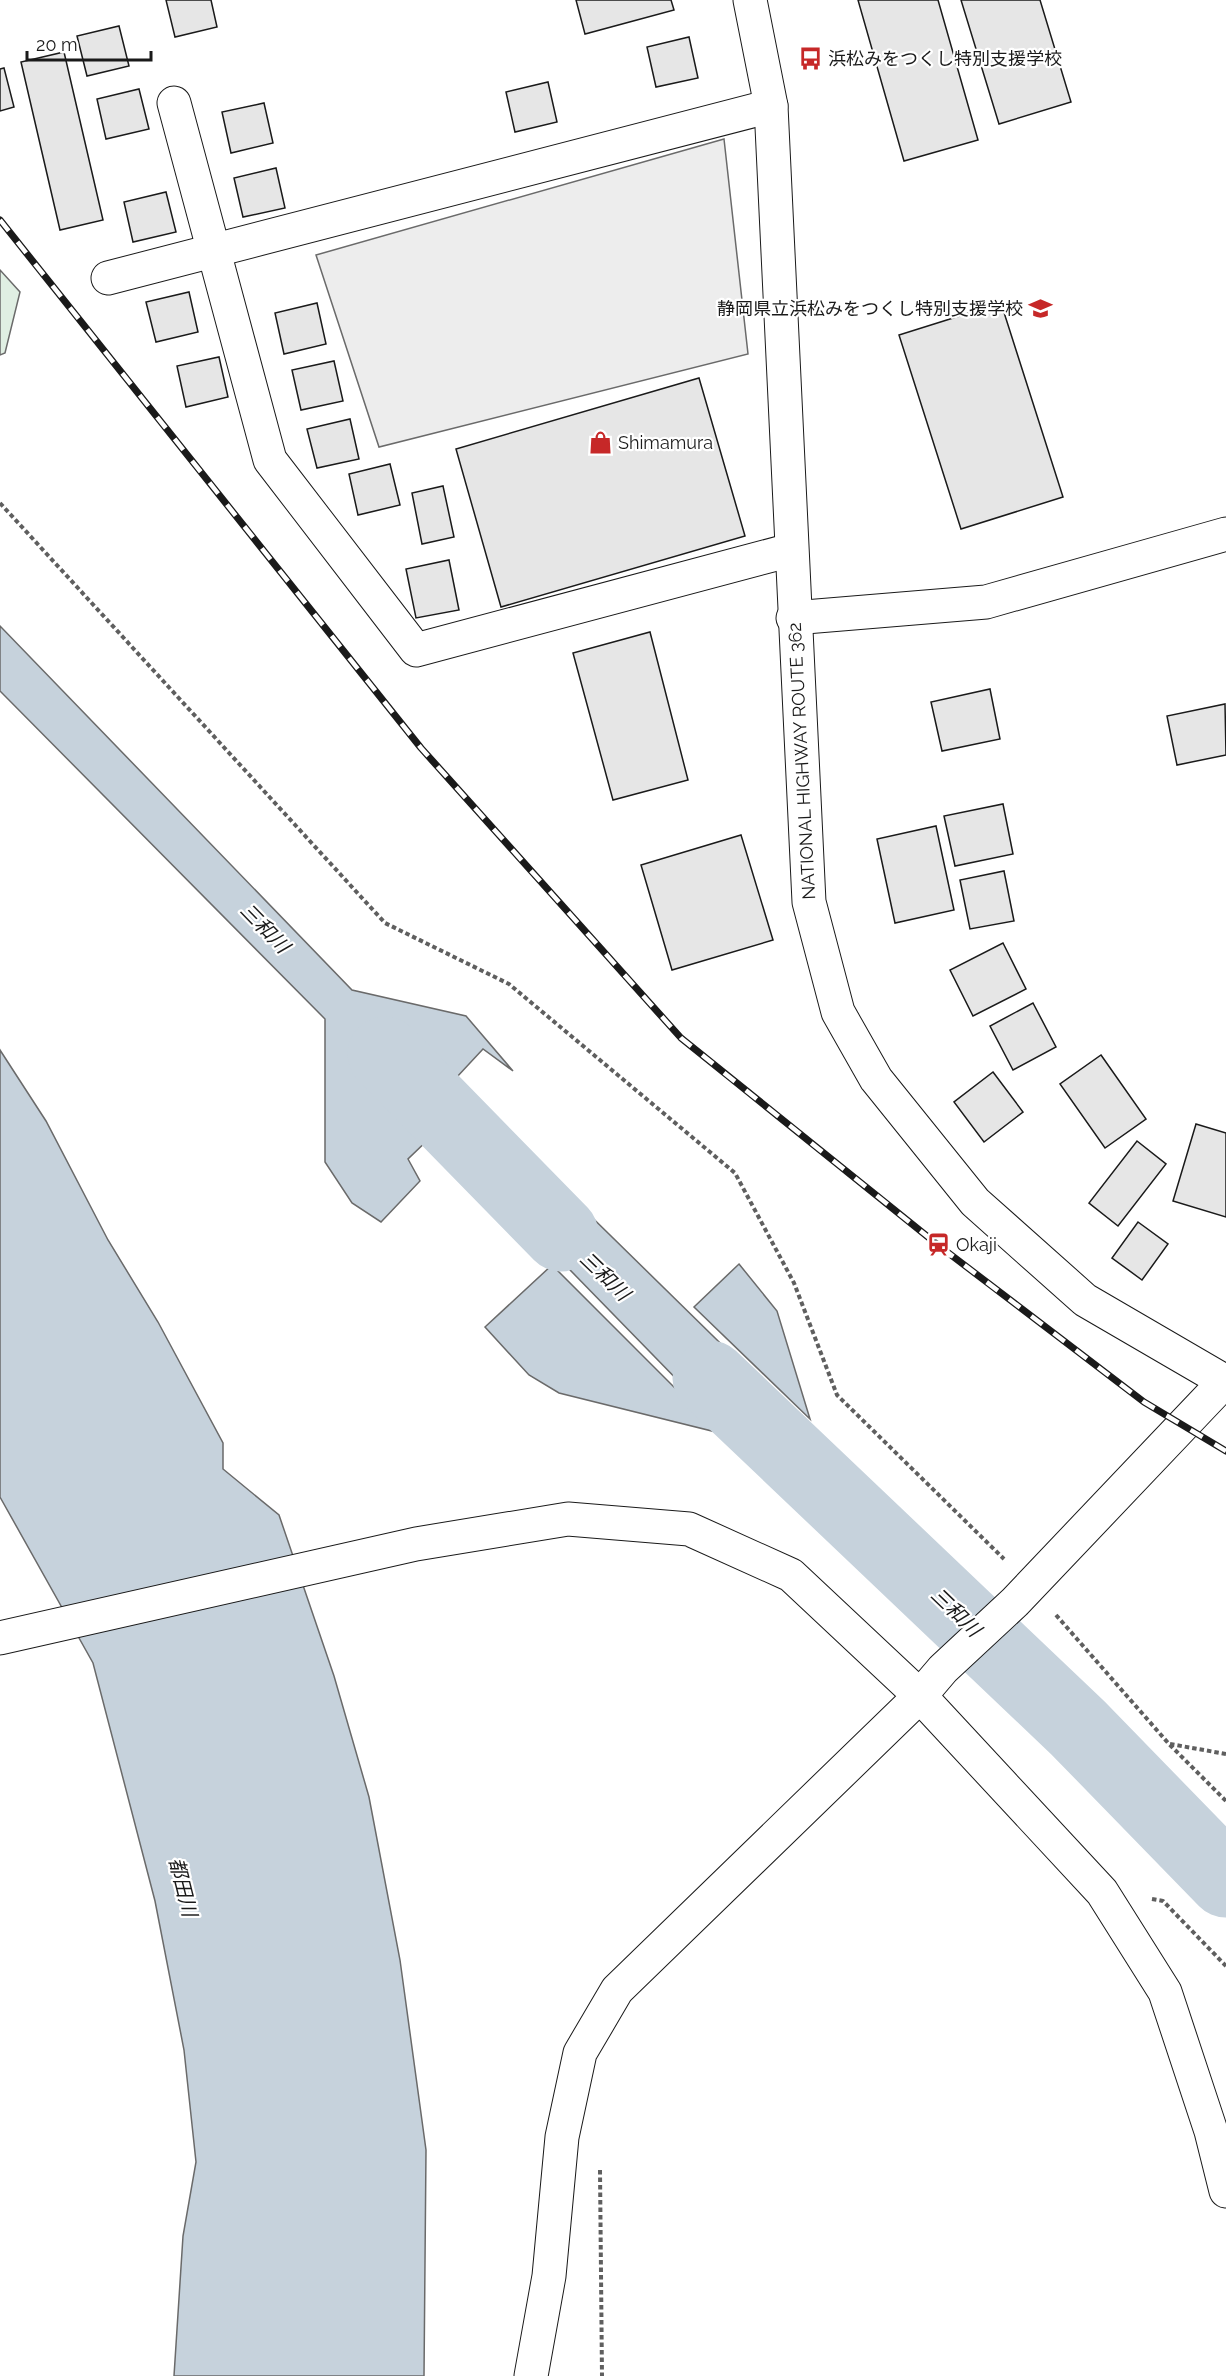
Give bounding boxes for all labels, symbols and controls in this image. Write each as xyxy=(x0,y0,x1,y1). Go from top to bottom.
scale bar xyxy=(27,24,152,62)
text: 20 m xyxy=(36,34,78,55)
bus stop icon: 浜松みをつくし特別支援学校 xyxy=(797,46,823,72)
place label: 浜松みをつくし特別支援学校 xyxy=(828,48,1062,69)
school or university icon: 静岡県立浜松みをつくし特別支援学校 xyxy=(1028,296,1054,322)
place label: 静岡県立浜松みをつくし特別支援学校 xyxy=(717,298,1023,319)
shop icon: Shimamura xyxy=(587,430,613,456)
place label: Shimamura xyxy=(618,432,713,453)
street label: NATIONAL HIGHWAY ROUTE 362 xyxy=(784,622,819,900)
water label: 三和川 xyxy=(236,898,296,959)
station icon: Okaji xyxy=(925,1232,951,1258)
place label: Okaji xyxy=(956,1234,997,1255)
water label: 三和川 xyxy=(575,1247,636,1307)
water label: 三和川 xyxy=(926,1583,987,1643)
water label: 都田川 xyxy=(164,1855,202,1921)

